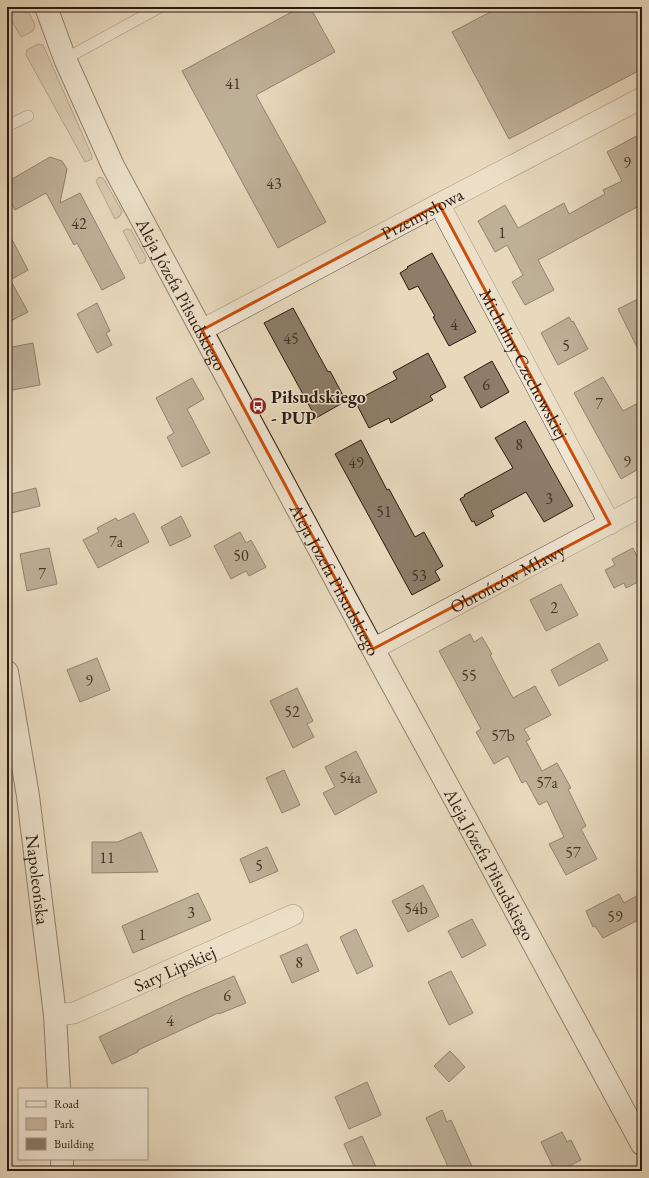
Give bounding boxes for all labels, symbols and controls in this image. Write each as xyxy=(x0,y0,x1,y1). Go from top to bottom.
house number: 41 xyxy=(225,73,241,94)
house number: 9 xyxy=(623,152,631,173)
house number: 43 xyxy=(266,173,282,194)
street label: Przemysłowa xyxy=(377,182,468,244)
house number: 42 xyxy=(71,213,87,234)
street label: Aleja Józefa Piłsudskiego xyxy=(131,213,232,374)
house number: 1 xyxy=(498,222,506,243)
street label: Michaliny Czechowskiej xyxy=(475,284,574,443)
house number: 4 xyxy=(450,314,458,335)
house number: 45 xyxy=(283,328,299,349)
house number: 5 xyxy=(562,335,570,356)
house number: 6 xyxy=(482,374,490,395)
place label: Piłsudskiego - PUP xyxy=(271,385,366,429)
house number: 7 xyxy=(595,393,603,414)
bus stop icon: Piłsudskiego - PUP xyxy=(248,396,268,416)
house number: 8 xyxy=(515,434,523,455)
house number: 9 xyxy=(623,451,631,472)
house number: 49 xyxy=(348,452,364,473)
house number: 3 xyxy=(545,488,553,509)
street label: Aleja Józefa Piłsudskiego xyxy=(285,498,386,660)
house number: 51 xyxy=(376,501,392,522)
house number: 7a xyxy=(109,531,124,552)
street label: Obrońców Mławy xyxy=(446,538,569,618)
house number: 50 xyxy=(233,545,249,566)
house number: 7 xyxy=(38,563,46,584)
house number: 53 xyxy=(411,565,427,586)
house number: 2 xyxy=(550,597,558,618)
house number: 55 xyxy=(461,665,477,686)
house number: 9 xyxy=(85,670,93,691)
house number: 52 xyxy=(284,701,300,722)
house number: 57b xyxy=(491,725,515,746)
house number: 54a xyxy=(339,767,361,788)
house number: 57a xyxy=(536,772,558,793)
street label: Aleja Józefa Piłsudskiego xyxy=(439,783,541,944)
street label: Napoleońska xyxy=(21,833,55,927)
house number: 57 xyxy=(565,842,581,863)
house number: 11 xyxy=(99,847,115,868)
house number: 5 xyxy=(255,855,263,876)
house number: 54b xyxy=(404,898,428,919)
house number: 3 xyxy=(187,902,195,923)
house number: 59 xyxy=(607,906,623,927)
house number: 1 xyxy=(138,924,146,945)
street label: Sary Lipskiej xyxy=(130,940,219,996)
house number: 8 xyxy=(295,952,303,973)
house number: 6 xyxy=(223,985,231,1006)
house number: 4 xyxy=(166,1010,174,1031)
legend xyxy=(18,1088,148,1160)
text: Road xyxy=(54,1096,80,1112)
text: Park xyxy=(54,1116,75,1132)
text: Building xyxy=(54,1136,95,1152)

